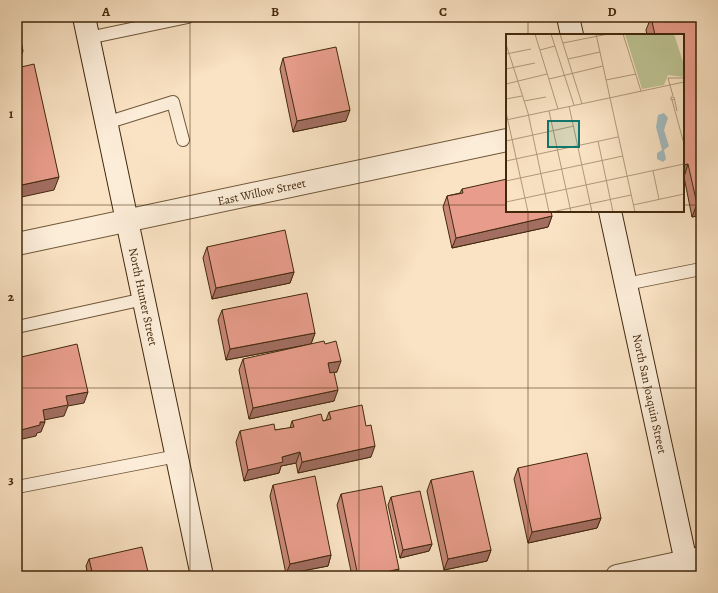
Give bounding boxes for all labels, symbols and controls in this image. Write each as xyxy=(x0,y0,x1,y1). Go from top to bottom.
text: A xyxy=(101,3,111,20)
text: B xyxy=(271,3,279,20)
text: C xyxy=(439,3,447,20)
text: D xyxy=(607,3,617,20)
inset map xyxy=(506,34,684,212)
text: 1 xyxy=(9,105,14,122)
street label: East Willow Street xyxy=(216,175,307,209)
street label: North Hunter Street xyxy=(125,246,161,347)
text: 2 xyxy=(8,288,15,305)
street label: North San Joaquin Street xyxy=(629,332,670,455)
text: 3 xyxy=(8,471,14,488)

